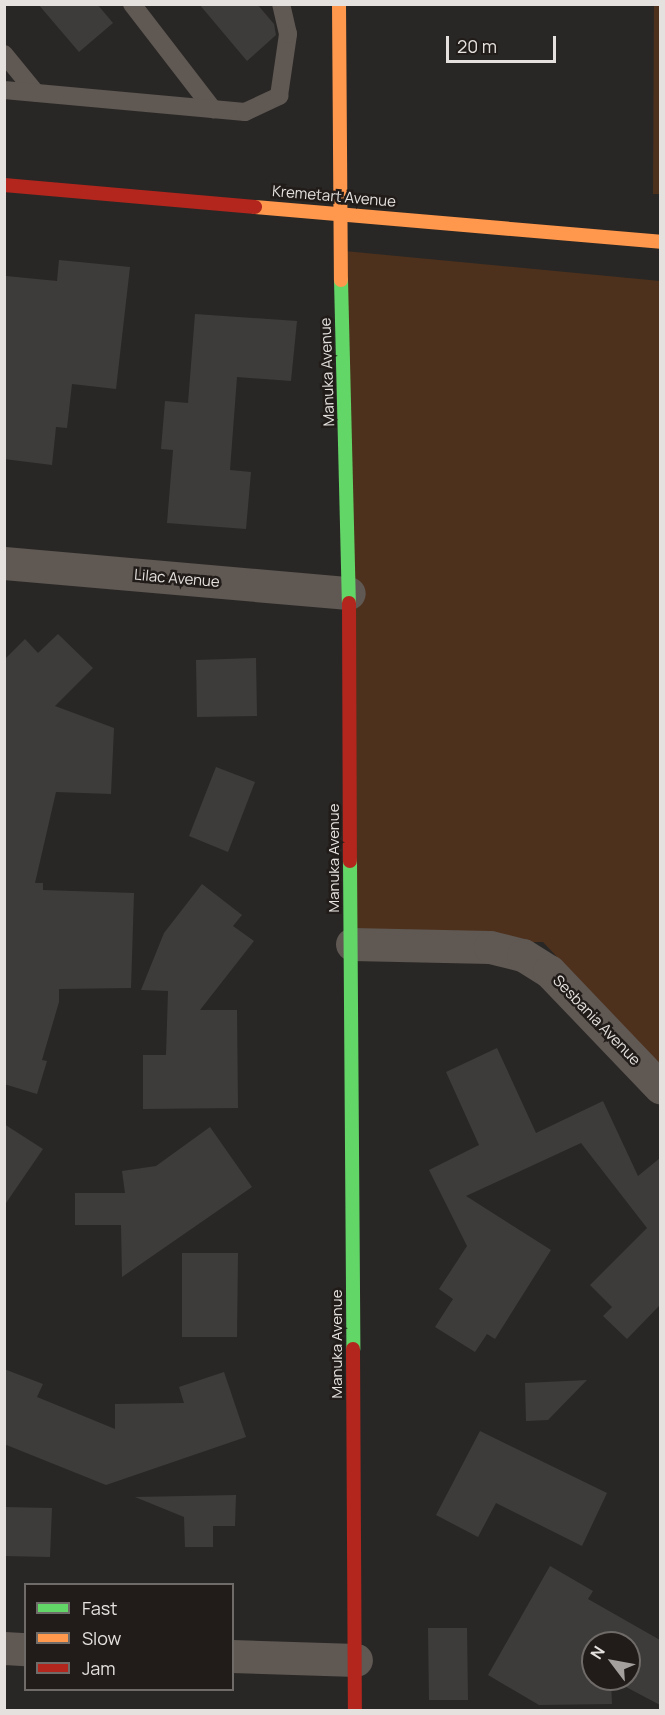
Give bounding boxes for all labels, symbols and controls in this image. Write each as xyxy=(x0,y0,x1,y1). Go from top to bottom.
scale bar xyxy=(449,24,558,62)
text: 20 m xyxy=(457,34,497,58)
street label: Kremetart Avenue xyxy=(271,182,397,210)
street label: Manuka Avenue xyxy=(316,317,338,427)
street label: Lilac Avenue xyxy=(134,565,220,591)
street label: Manuka Avenue xyxy=(325,804,343,912)
street label: Sesbania Avenue xyxy=(549,971,645,1069)
street label: Manuka Avenue xyxy=(328,1290,346,1398)
legend xyxy=(24,1583,234,1691)
text: Fast xyxy=(82,1596,117,1620)
text: Slow xyxy=(82,1626,121,1650)
north arrow xyxy=(581,1631,641,1691)
text: N xyxy=(585,1642,610,1663)
text: Jam xyxy=(82,1656,116,1680)

